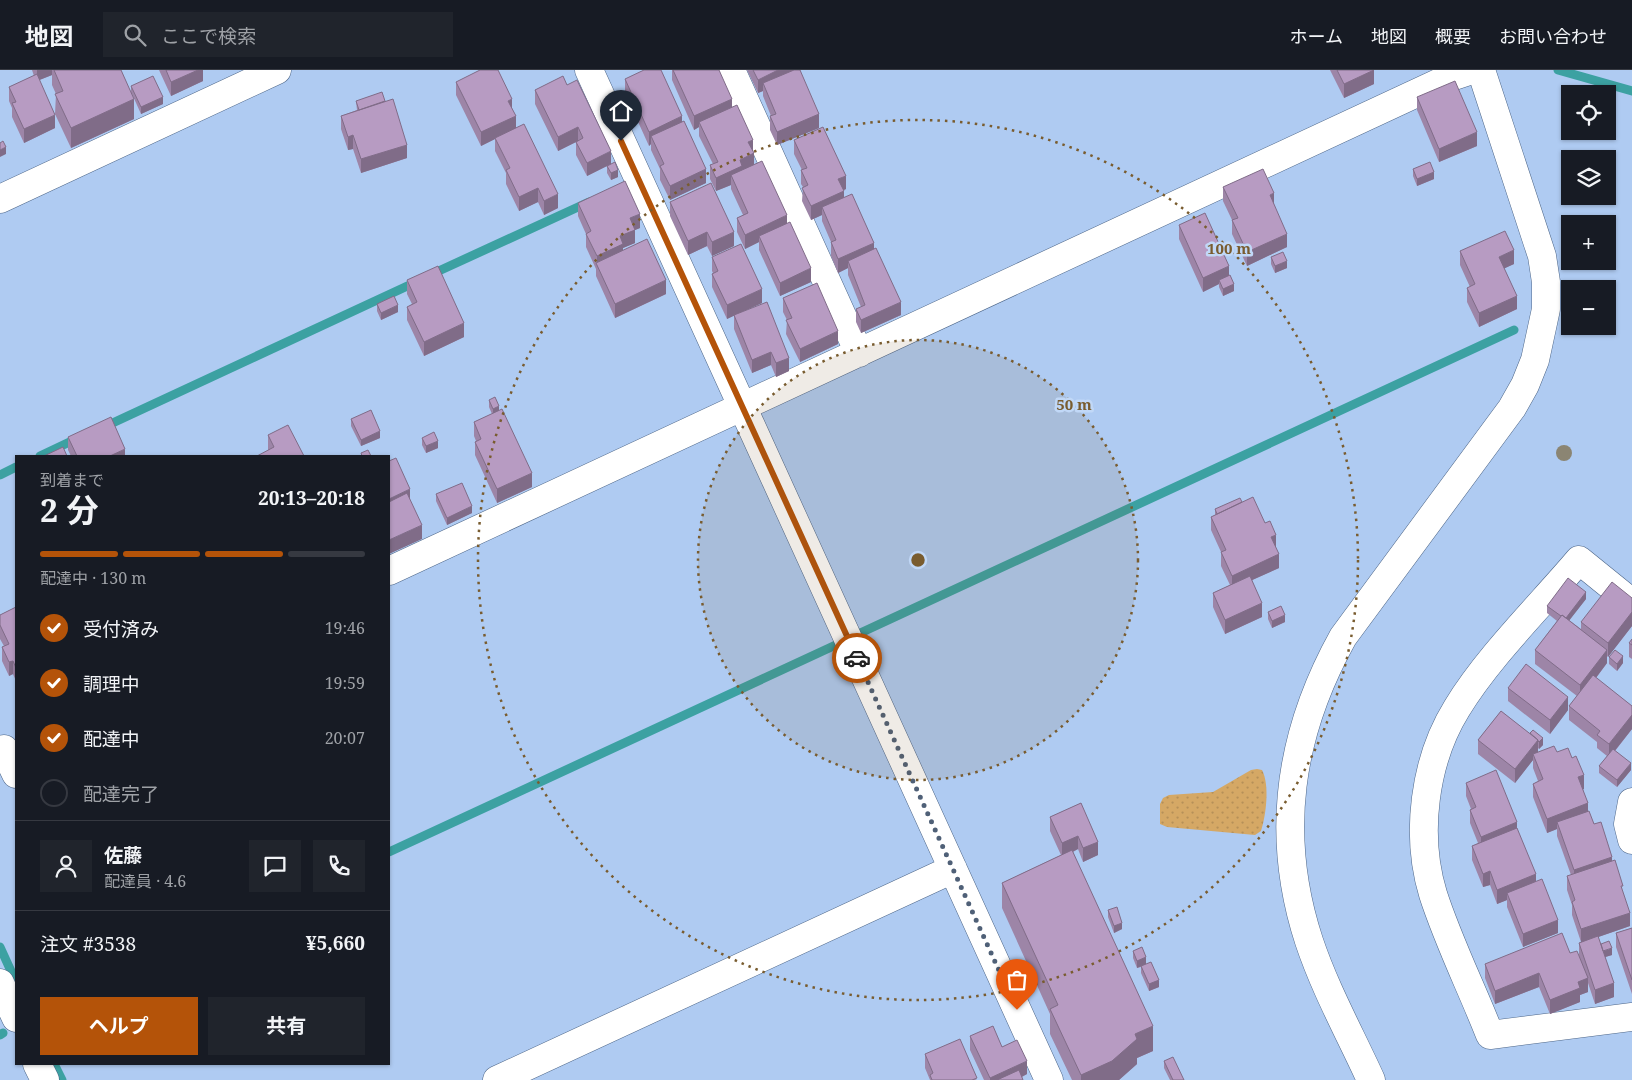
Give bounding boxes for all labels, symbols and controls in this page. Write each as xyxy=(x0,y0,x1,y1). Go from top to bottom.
search box xyxy=(103,12,453,57)
text: 地図 xyxy=(25,19,73,52)
icon: search xyxy=(121,21,149,49)
text: ここで検索 xyxy=(161,23,256,49)
text: ホーム xyxy=(1290,24,1343,48)
text: 地図 xyxy=(1371,24,1407,48)
text: 概要 xyxy=(1435,24,1471,48)
text: お問い合わせ xyxy=(1499,24,1607,48)
map controls xyxy=(1561,85,1616,335)
button: locate xyxy=(1561,85,1616,140)
pin xyxy=(600,90,642,141)
icon: home xyxy=(607,97,635,125)
button: layers xyxy=(1561,150,1616,205)
button: + xyxy=(1561,215,1616,270)
text: 100 m xyxy=(1207,238,1251,258)
button: − xyxy=(1561,280,1616,335)
text: 50 m xyxy=(1056,394,1092,414)
text: 到着まで xyxy=(40,469,104,491)
text: 20:13–20:18 xyxy=(258,485,365,511)
text: 2 分 xyxy=(40,488,98,531)
centre of rings xyxy=(909,551,927,569)
text: 配達中 · 130 m xyxy=(40,567,146,589)
icon: check xyxy=(40,614,68,642)
text: 受付済み xyxy=(83,616,159,642)
text: 19:46 xyxy=(325,617,365,639)
courier xyxy=(832,633,882,683)
icon: car xyxy=(843,644,871,672)
icon: check xyxy=(40,669,68,697)
text: 調理中 xyxy=(83,671,140,697)
text: 19:59 xyxy=(325,672,365,694)
icon: check xyxy=(40,724,68,752)
text: 配達中 xyxy=(83,726,140,752)
text: 20:07 xyxy=(325,727,365,749)
text: 配達完了 xyxy=(83,781,159,807)
button: person xyxy=(40,840,92,892)
button: chat xyxy=(249,840,301,892)
button: phone xyxy=(313,840,365,892)
text: 佐藤 xyxy=(104,842,142,868)
text: 配達員 · 4.6 xyxy=(104,870,186,892)
text: ¥5,660 xyxy=(306,930,365,956)
text: 注文 #3538 xyxy=(40,931,136,957)
pin xyxy=(996,959,1038,1010)
icon: bag xyxy=(1003,966,1031,994)
button: ヘルプ xyxy=(40,997,198,1055)
button: 共有 xyxy=(208,997,365,1055)

